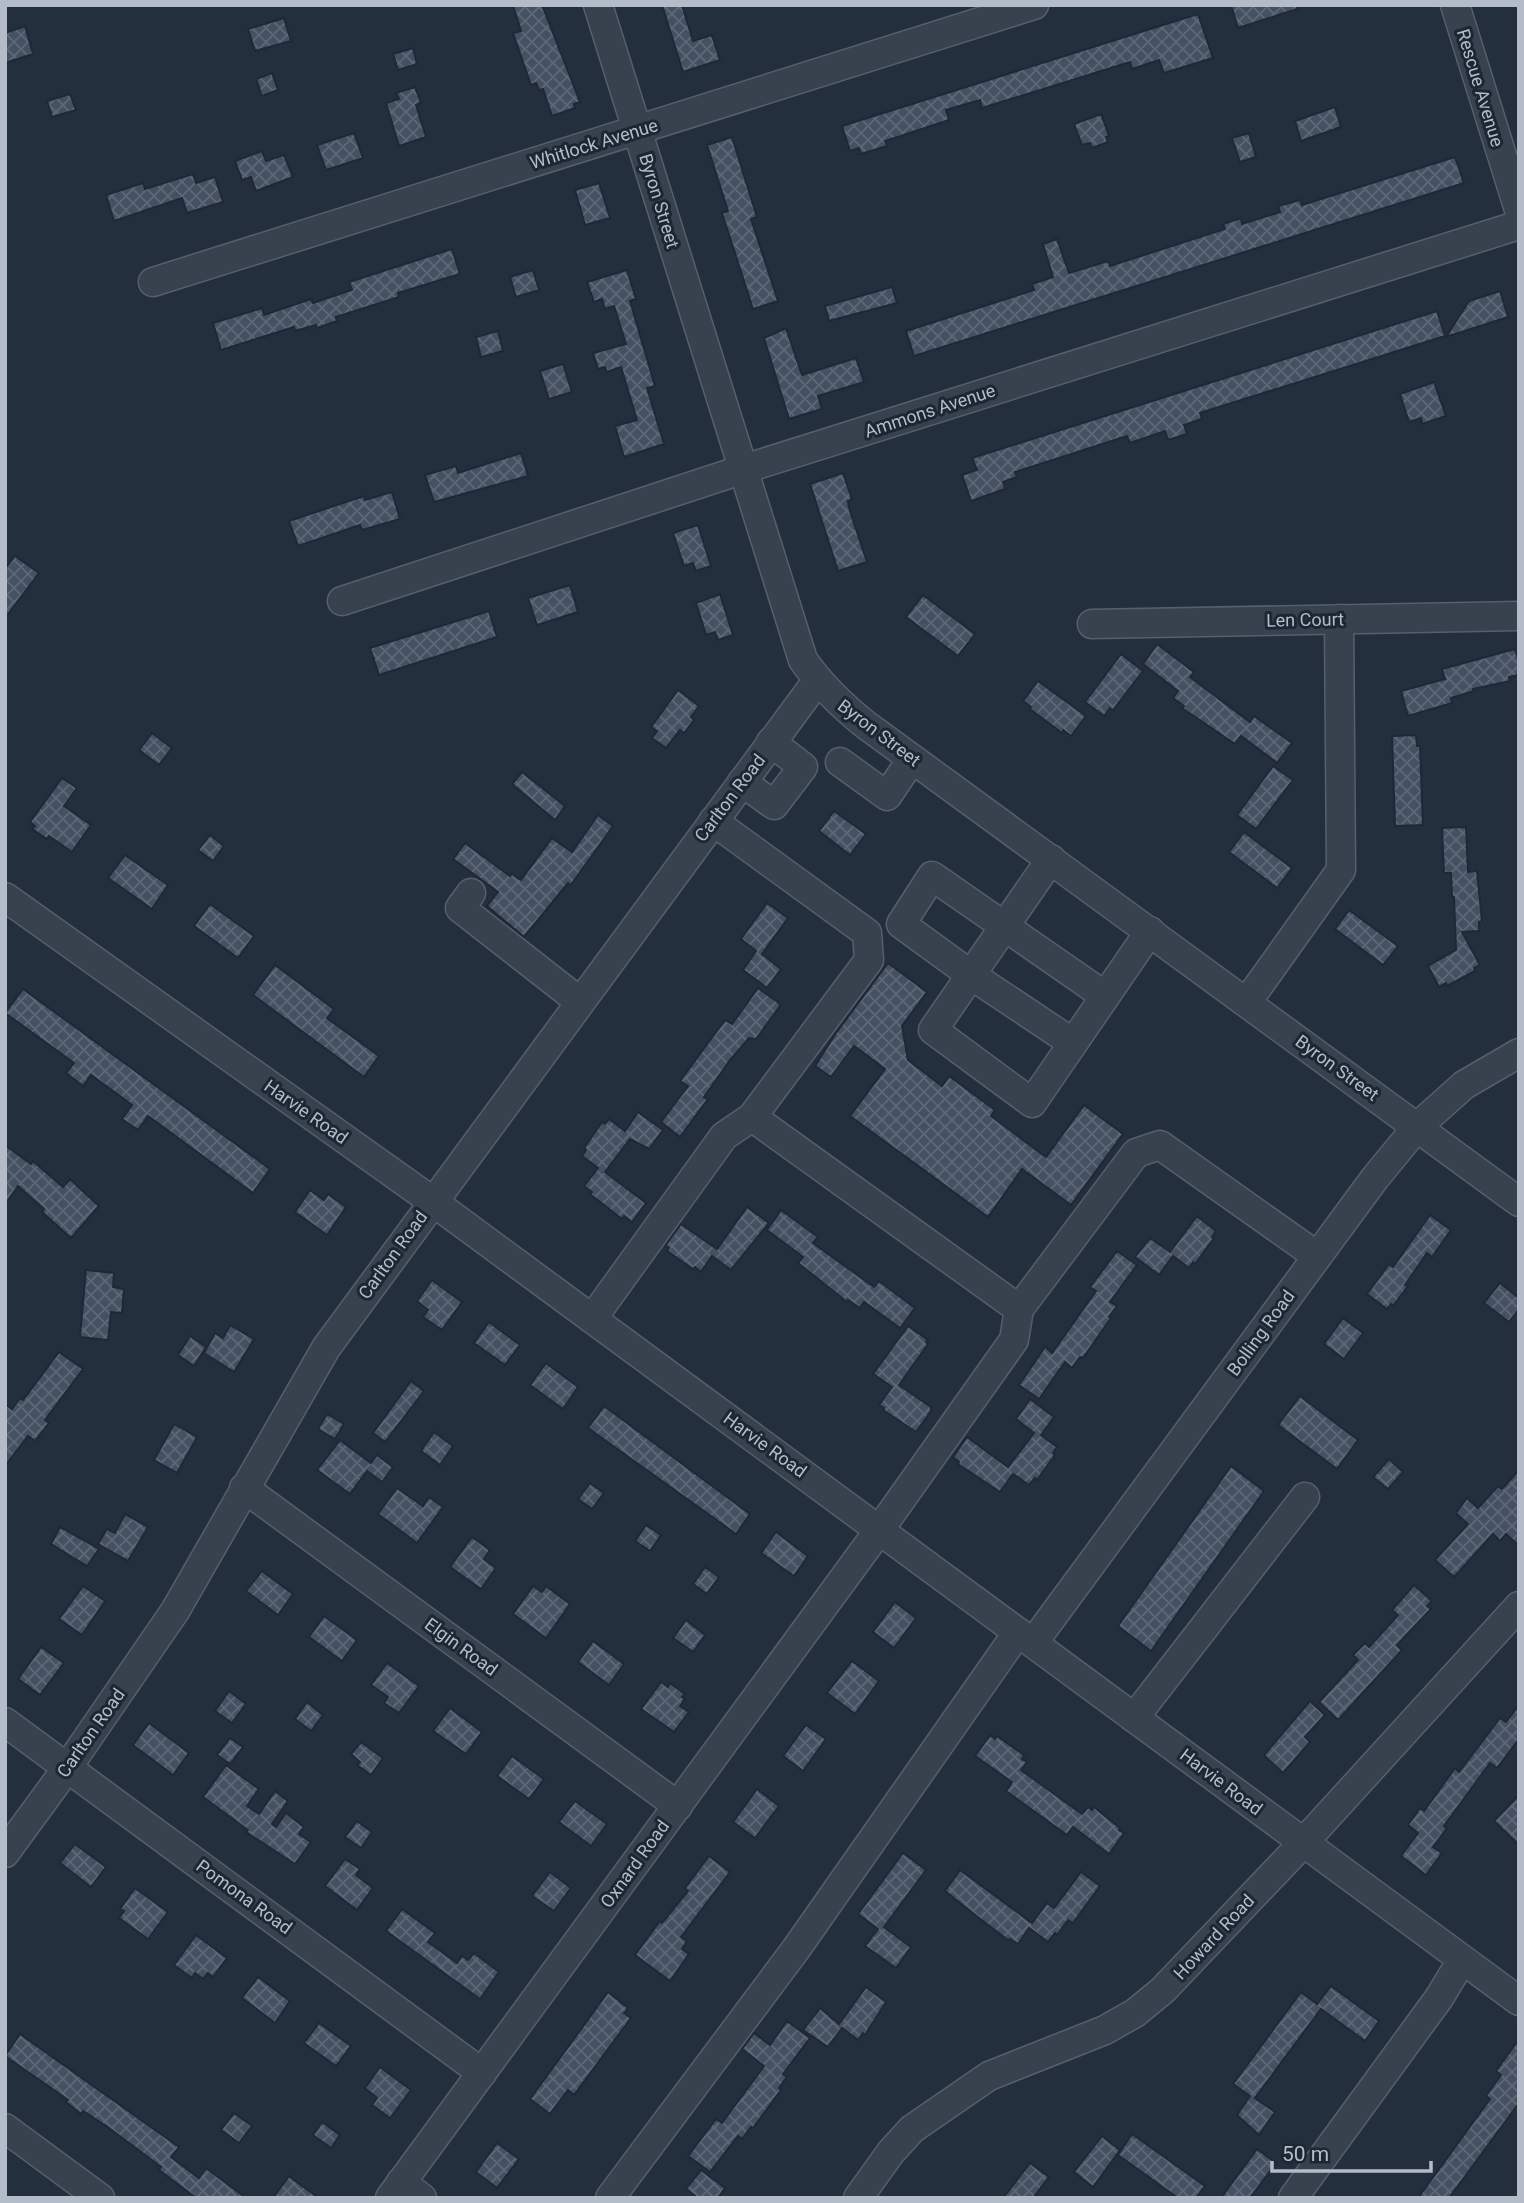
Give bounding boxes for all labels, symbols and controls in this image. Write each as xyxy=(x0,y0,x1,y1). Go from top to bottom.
street label: Rescue Avenue xyxy=(1453,26,1508,149)
street label: Whitlock Avenue xyxy=(527,114,660,173)
street label: Byron Street xyxy=(635,151,684,251)
street label: Ammons Avenue xyxy=(862,380,998,442)
street label: Len Court xyxy=(1266,608,1344,631)
street label: Byron Street xyxy=(834,695,925,770)
street label: Carlton Road xyxy=(690,750,769,845)
street label: Byron Street xyxy=(1292,1030,1383,1105)
street label: Harvie Road xyxy=(260,1075,352,1148)
street label: Carlton Road xyxy=(354,1207,432,1303)
street label: Bolling Road xyxy=(1223,1286,1299,1380)
street label: Harvie Road xyxy=(720,1408,811,1482)
street label: Elgin Road xyxy=(421,1613,502,1680)
street label: Carlton Road xyxy=(52,1684,129,1781)
street label: Harvie Road xyxy=(1176,1744,1266,1819)
street label: Oxnard Road xyxy=(596,1816,673,1912)
street label: Pomona Road xyxy=(192,1855,296,1938)
street label: Howard Road xyxy=(1169,1890,1258,1983)
scale bar xyxy=(1272,2130,1431,2174)
text: 50 m xyxy=(1282,2142,1329,2166)

